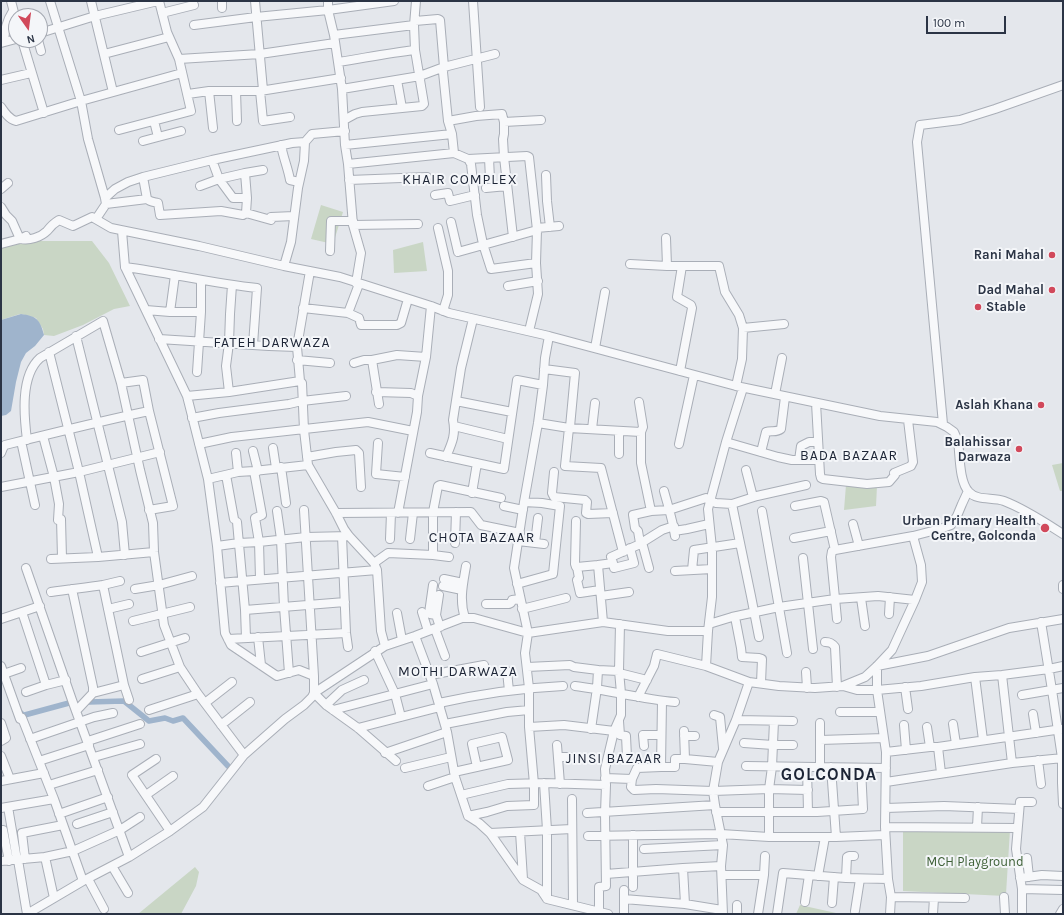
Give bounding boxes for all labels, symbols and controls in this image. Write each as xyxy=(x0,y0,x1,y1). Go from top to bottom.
north arrow xyxy=(8,8,48,48)
scale bar xyxy=(928,8,1008,34)
text: 100 m xyxy=(933,16,965,30)
text: N xyxy=(25,32,36,46)
district label: KHAIR COMPLEX xyxy=(402,172,518,188)
place label: Rani Mahal xyxy=(974,247,1044,263)
marker: Rani Mahal xyxy=(1047,250,1057,260)
place label: Dad Mahal xyxy=(978,282,1044,298)
marker: Dad Mahal xyxy=(1047,285,1057,295)
place label: Stable xyxy=(986,299,1026,315)
marker: Stable xyxy=(973,302,983,312)
district label: FATEH DARWAZA xyxy=(214,335,330,351)
place label: Aslah Khana xyxy=(955,397,1033,413)
marker: Aslah Khana xyxy=(1036,400,1046,410)
place label: Balahissar Darwaza xyxy=(945,434,1011,465)
marker: Balahissar Darwaza xyxy=(1014,444,1024,454)
district label: BADA BAZAAR xyxy=(800,448,898,464)
place label: Urban Primary Health Centre, Golconda xyxy=(902,513,1036,544)
marker: Urban Primary Health Centre, Golconda xyxy=(1039,522,1051,534)
district label: CHOTA BAZAAR xyxy=(429,530,535,546)
district label: MOTHI DARWAZA xyxy=(398,664,518,680)
district label: JINSI BAZAAR xyxy=(566,751,662,767)
district label: GOLCONDA xyxy=(781,765,877,785)
park label: MCH Playground xyxy=(926,854,1024,870)

